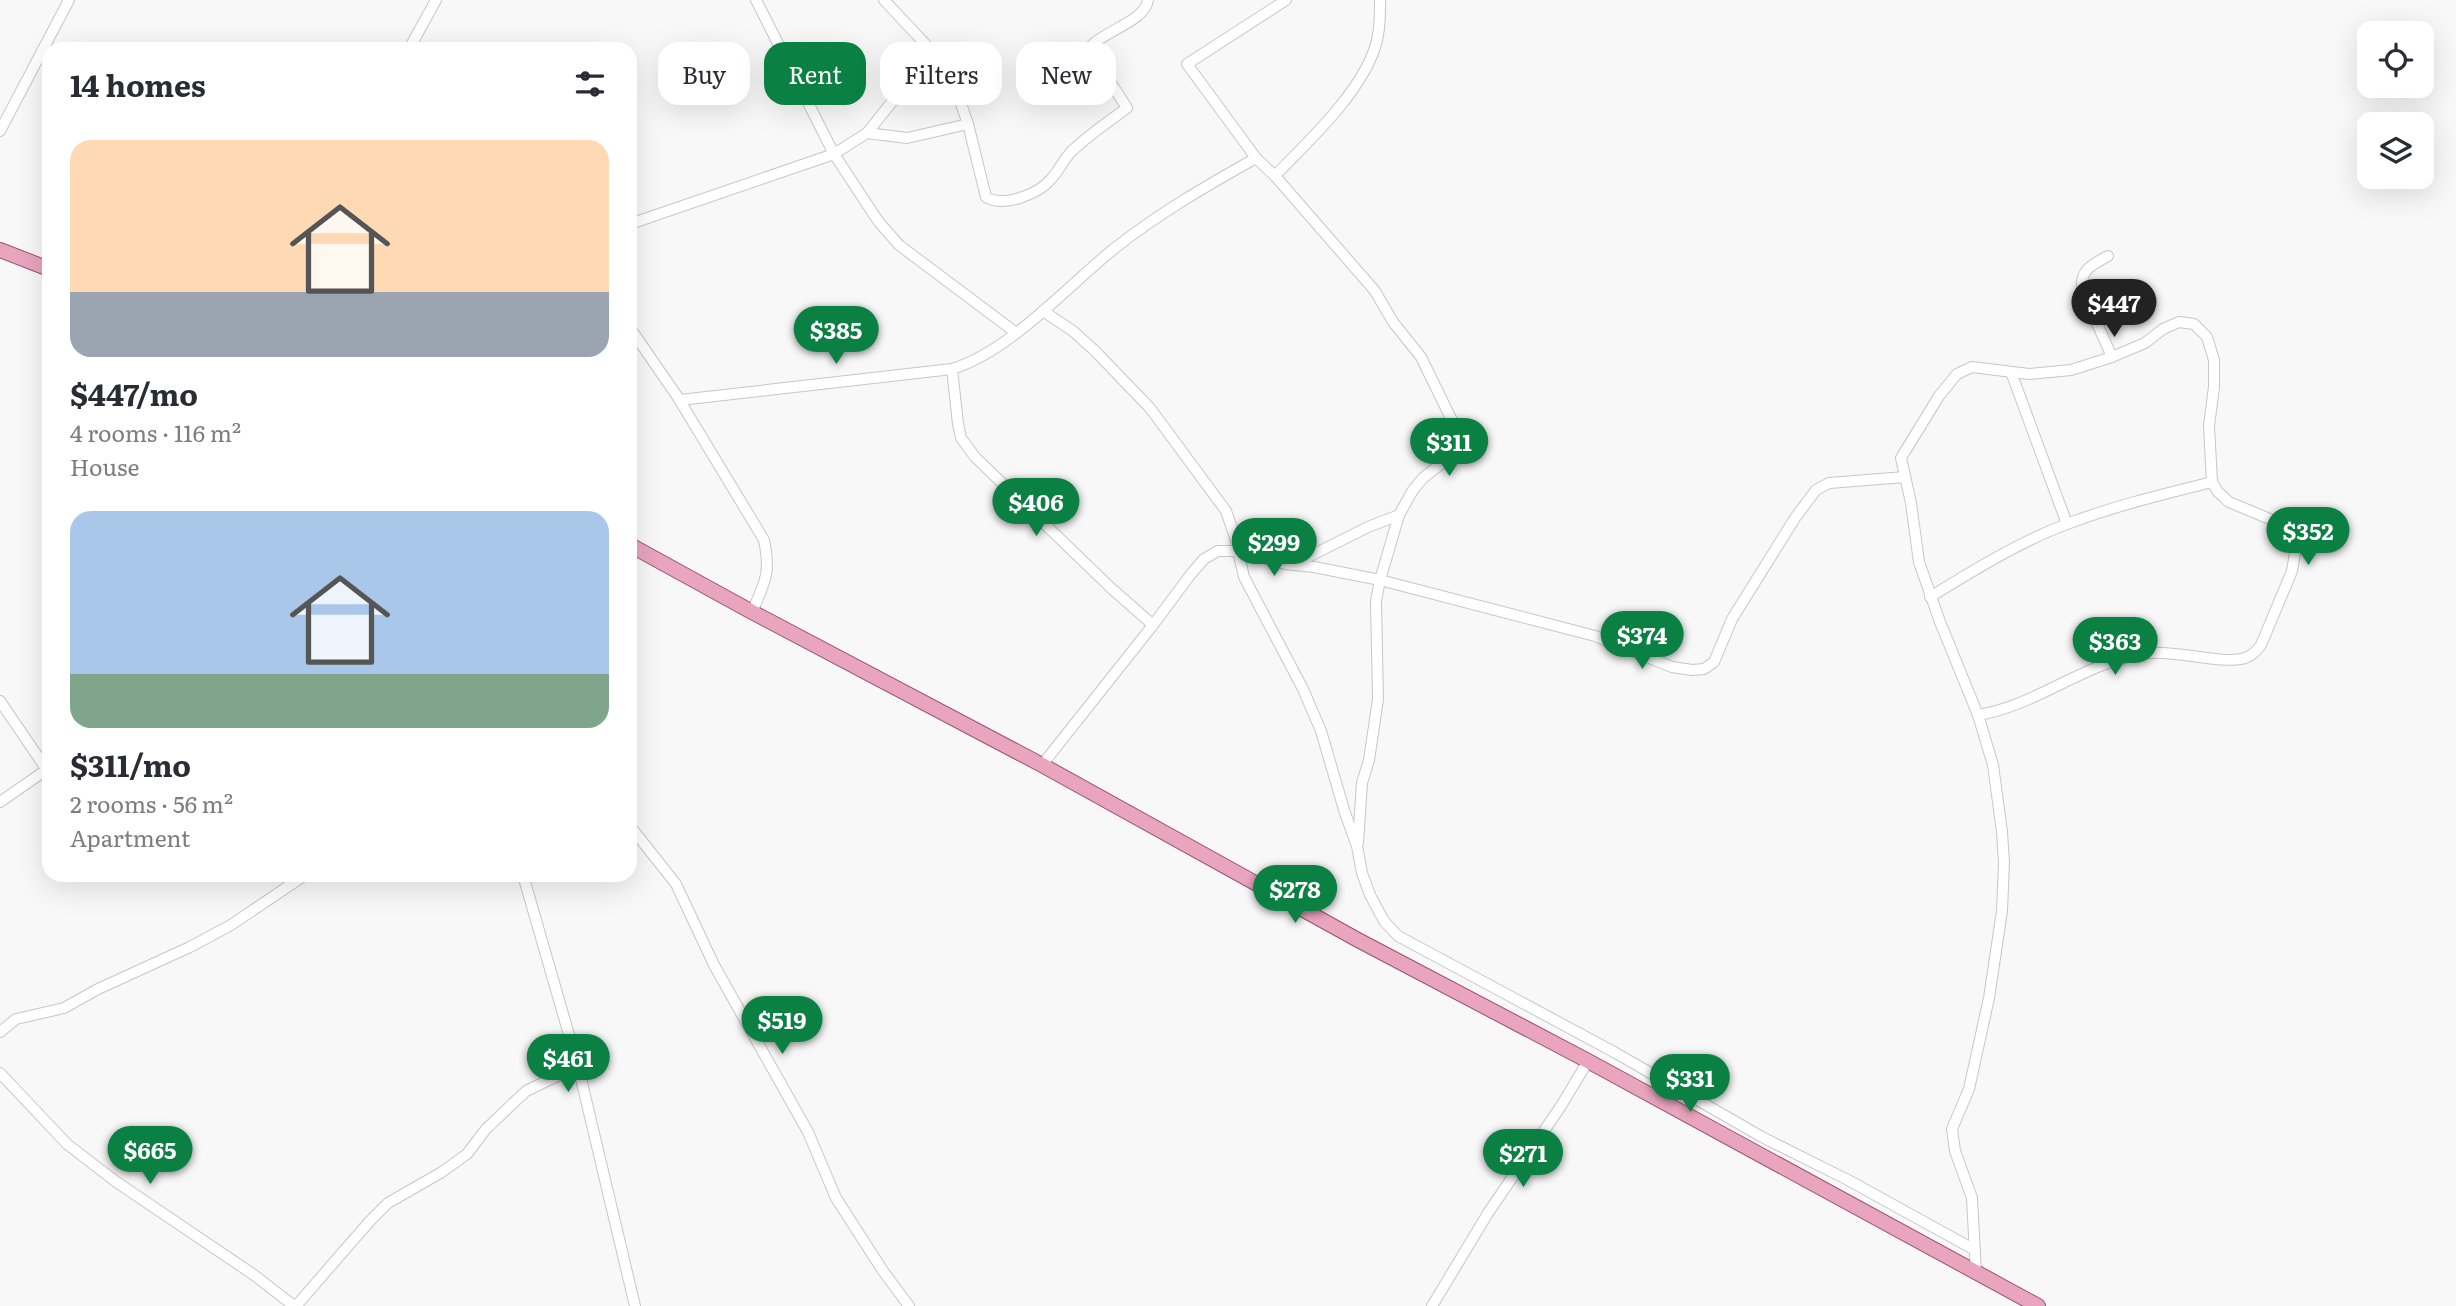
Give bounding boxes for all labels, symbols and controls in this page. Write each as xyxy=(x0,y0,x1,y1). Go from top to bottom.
map controls xyxy=(2357,21,2434,189)
button: locate xyxy=(2357,21,2434,98)
chip: Buy xyxy=(658,42,750,105)
chip: Rent xyxy=(764,42,866,105)
chip: Filters xyxy=(880,42,1002,105)
chip: New xyxy=(1016,42,1116,105)
text: 14 homes xyxy=(70,62,206,106)
icon: filters xyxy=(571,65,609,103)
button: layers xyxy=(2357,112,2434,189)
icon: home xyxy=(277,186,403,312)
pin: $447 xyxy=(2073,280,2155,339)
text: $447 xyxy=(2087,285,2141,319)
pin: $385 xyxy=(795,306,877,366)
text: $385 xyxy=(810,312,862,346)
text: $447/mo xyxy=(70,371,198,415)
text: 4 rooms · 116 m² xyxy=(70,415,241,449)
pin: $311 xyxy=(1408,419,1490,478)
text: $311 xyxy=(1426,424,1472,458)
text: House xyxy=(70,449,139,483)
pin: $406 xyxy=(995,478,1077,538)
text: $406 xyxy=(1008,484,1064,518)
pin: $352 xyxy=(2267,508,2349,567)
text: $352 xyxy=(2282,513,2334,547)
pin: $299 xyxy=(1233,518,1315,578)
text: $299 xyxy=(1248,524,1300,558)
icon: home xyxy=(277,557,403,683)
pin: $374 xyxy=(1601,612,1683,671)
text: $374 xyxy=(1617,617,1667,651)
pin: $363 xyxy=(2074,618,2156,677)
text: $363 xyxy=(2089,623,2141,657)
text: $311/mo xyxy=(70,742,191,786)
text: 2 rooms · 56 m² xyxy=(70,786,233,820)
text: Apartment xyxy=(70,820,190,854)
pin: $278 xyxy=(1254,866,1336,925)
text: $278 xyxy=(1269,871,1321,905)
pin: $519 xyxy=(741,996,823,1056)
text: $519 xyxy=(758,1002,806,1036)
pin: $461 xyxy=(527,1034,609,1094)
text: $461 xyxy=(543,1040,593,1074)
pin: $331 xyxy=(1649,1054,1731,1114)
text: $331 xyxy=(1666,1060,1714,1094)
pin: $665 xyxy=(109,1126,191,1186)
pin: $271 xyxy=(1482,1130,1564,1189)
text: $665 xyxy=(124,1132,176,1166)
text: $271 xyxy=(1499,1135,1547,1169)

